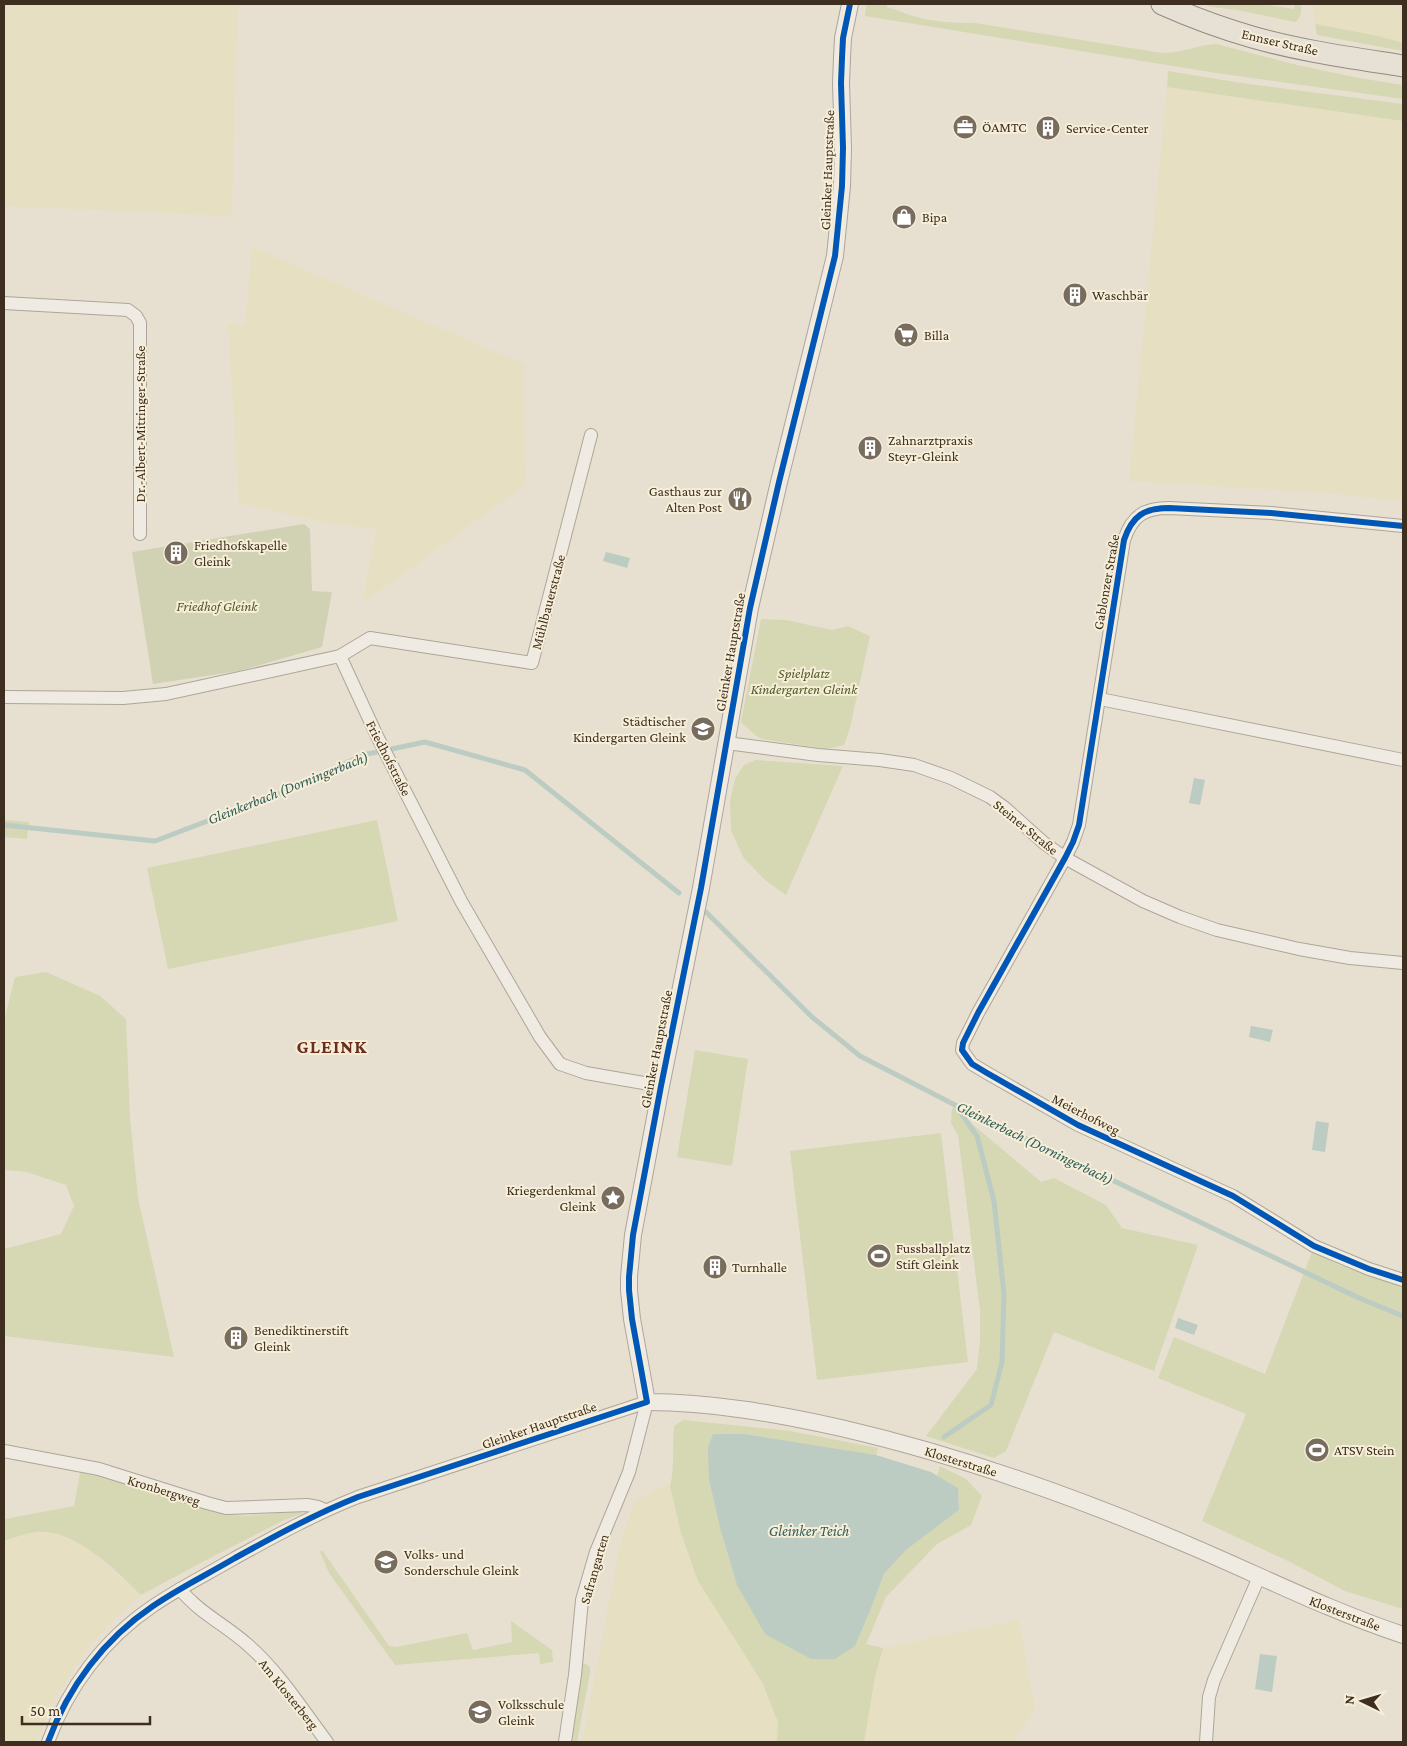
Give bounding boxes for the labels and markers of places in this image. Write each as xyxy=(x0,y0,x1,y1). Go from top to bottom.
office icon: ÖAMTC xyxy=(952,114,978,140)
building icon: Service-Center xyxy=(1035,115,1061,141)
place label: ÖAMTC xyxy=(982,119,1027,135)
place label: Service-Center xyxy=(1066,120,1149,136)
shop icon: Bipa xyxy=(891,204,917,230)
place label: Bipa xyxy=(922,209,948,225)
building icon: Waschbär xyxy=(1062,282,1088,308)
place label: Waschbär xyxy=(1092,287,1148,303)
supermarket icon: Billa xyxy=(893,322,919,348)
place label: Billa xyxy=(924,327,950,343)
place label: Zahnarztpraxis Steyr-Gleink xyxy=(888,432,973,464)
building icon: Zahnarztpraxis Steyr-Gleink xyxy=(857,435,883,461)
place label: Gasthaus zur Alten Post xyxy=(649,483,722,515)
restaurant icon: Gasthaus zur Alten Post xyxy=(727,486,753,512)
place label: Friedhofskapelle Gleink xyxy=(194,537,287,569)
building icon: Friedhofskapelle Gleink xyxy=(163,540,189,566)
place label: Städtischer Kindergarten Gleink xyxy=(573,713,686,745)
school or university icon: Städtischer Kindergarten Gleink xyxy=(690,716,716,742)
place label: Kriegerdenkmal Gleink xyxy=(507,1182,596,1214)
place icon: Kriegerdenkmal Gleink xyxy=(600,1185,626,1211)
place label: Fussballplatz Stift Gleink xyxy=(896,1240,970,1272)
sports icon: Fussballplatz Stift Gleink xyxy=(866,1243,892,1269)
building icon: Turnhalle xyxy=(702,1254,728,1280)
place label: Turnhalle xyxy=(732,1259,787,1275)
place label: Benediktinerstift Gleink xyxy=(254,1322,349,1354)
building icon: Benediktinerstift Gleink xyxy=(223,1325,249,1351)
sports icon: ATSV Stein xyxy=(1304,1437,1330,1463)
place label: ATSV Stein xyxy=(1334,1442,1395,1458)
place label: Volks- und Sonderschule Gleink xyxy=(404,1546,519,1578)
school or university icon: Volks- und Sonderschule Gleink xyxy=(373,1549,399,1575)
place label: Volksschule Gleink xyxy=(498,1696,564,1728)
school or university icon: Volksschule Gleink xyxy=(467,1699,493,1725)

